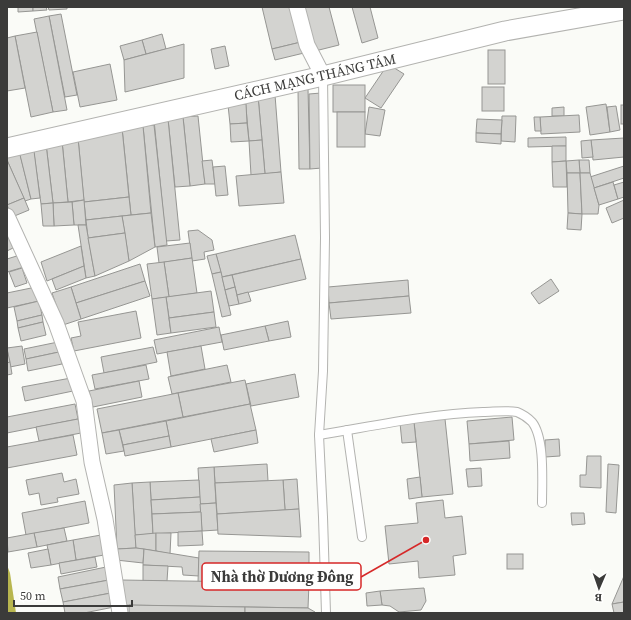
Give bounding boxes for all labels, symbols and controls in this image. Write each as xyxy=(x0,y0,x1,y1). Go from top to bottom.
street label: CÁCH MẠNG THÁNG TÁM xyxy=(232,49,398,105)
callout: Nhà thờ Dương Đông xyxy=(202,563,361,590)
text: Nhà thờ Dương Đông xyxy=(211,566,353,587)
north arrow xyxy=(579,568,619,608)
scale bar xyxy=(14,582,132,608)
text: 50 m xyxy=(20,588,46,604)
text: B xyxy=(595,590,603,605)

